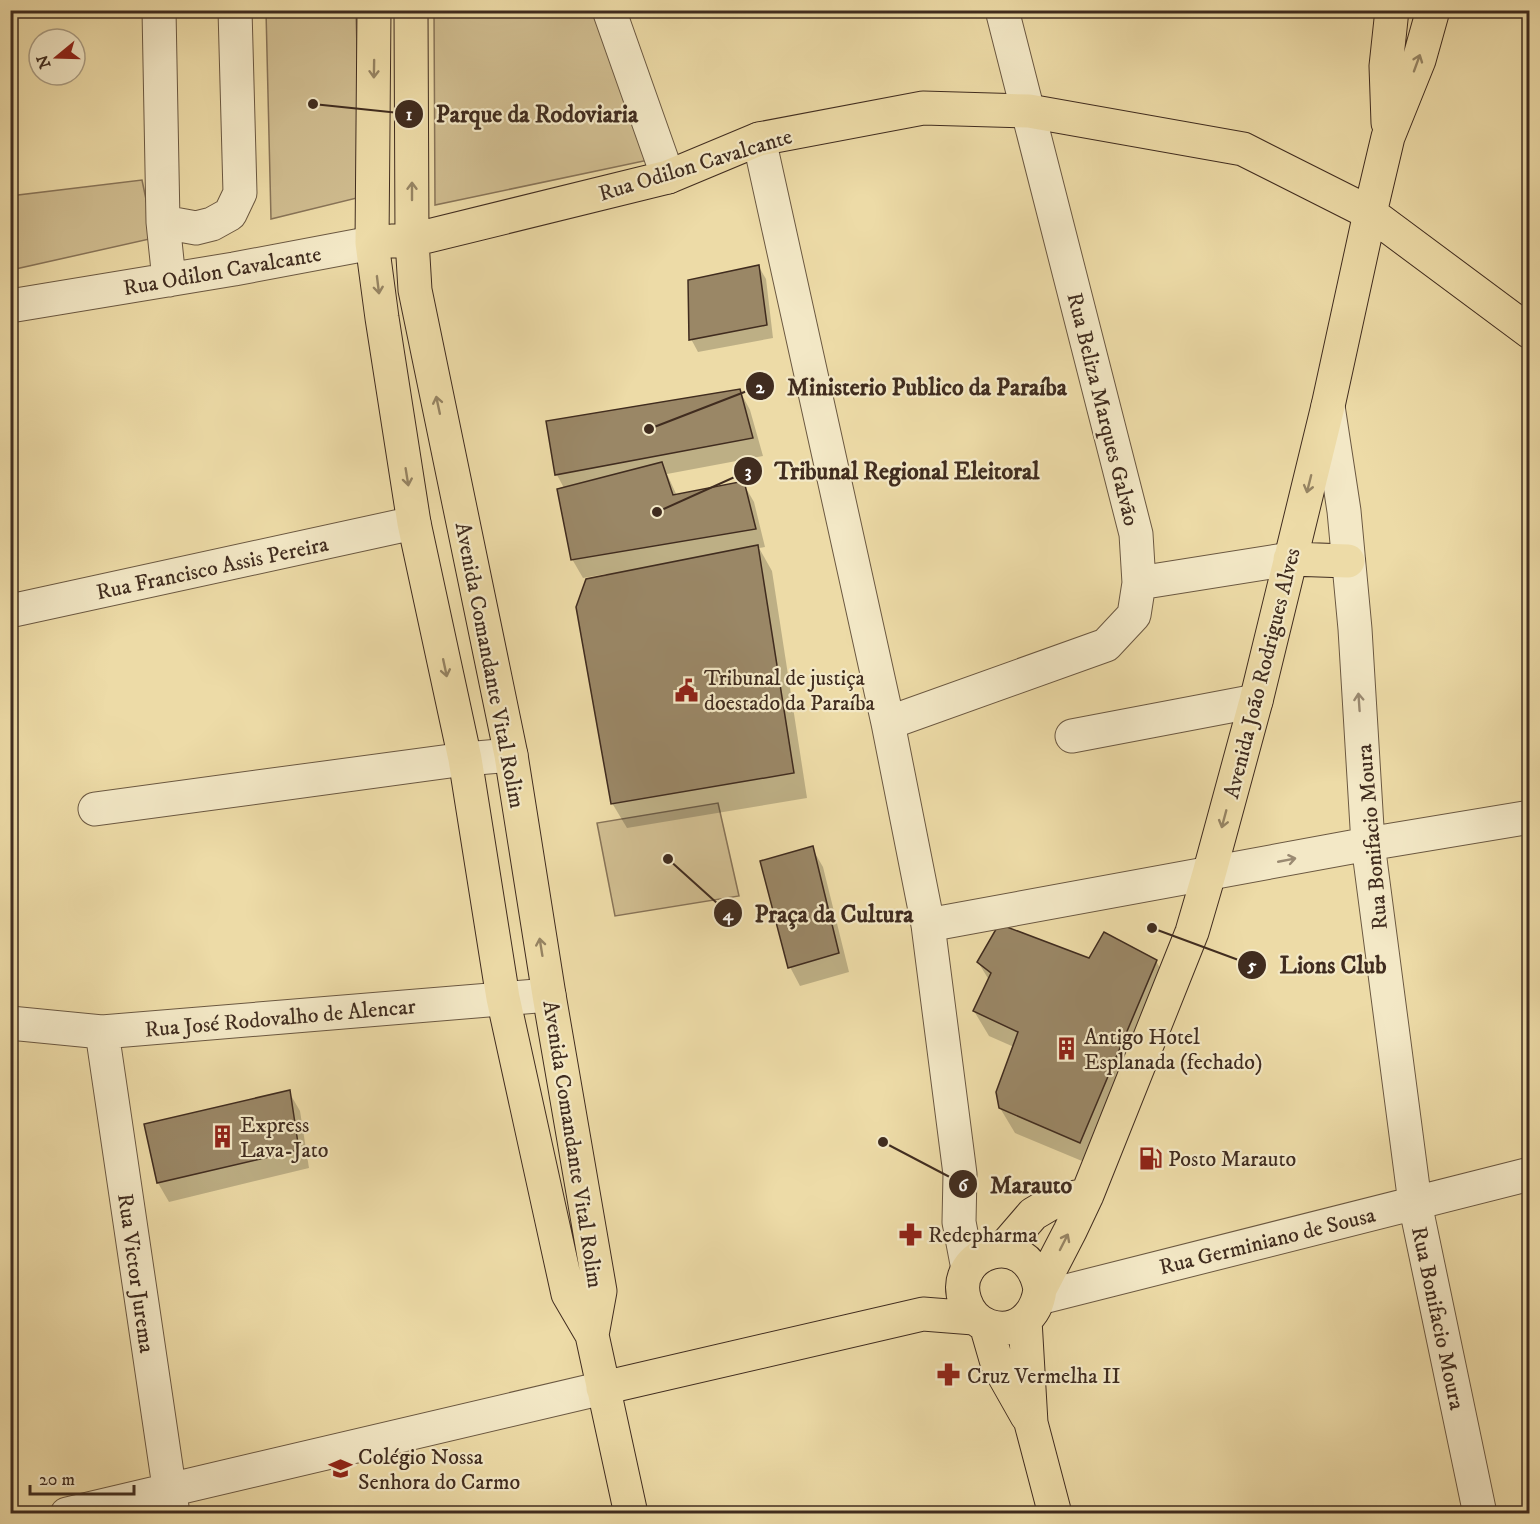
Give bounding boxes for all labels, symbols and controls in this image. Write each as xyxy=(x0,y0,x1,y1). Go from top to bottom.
north arrow xyxy=(27,27,87,87)
text: N xyxy=(32,52,55,71)
one-way arrow xyxy=(1412,54,1423,73)
one-way arrow xyxy=(368,58,380,78)
callout: Parque da Rodoviaria xyxy=(394,93,650,135)
text: Parque da Rodoviaria xyxy=(436,100,639,130)
text: 1 xyxy=(406,104,413,126)
street label: Rua Odilon Cavalcante xyxy=(595,123,795,208)
one-way arrow xyxy=(406,182,418,202)
street label: Rua Odilon Cavalcante xyxy=(121,241,323,302)
one-way arrow xyxy=(372,274,383,294)
street label: Rua Beliza Marques Galvão xyxy=(1060,290,1145,529)
callout: Ministerio Publico da Paraíba xyxy=(745,365,1079,407)
text: Ministerio Publico da Paraíba xyxy=(787,373,1068,403)
text: 2 xyxy=(756,377,766,399)
one-way arrow xyxy=(432,395,443,415)
callout: Tribunal Regional Eleitoral xyxy=(733,450,1052,492)
text: Tribunal Regional Eleitoral xyxy=(774,457,1040,487)
text: 3 xyxy=(745,461,752,483)
one-way arrow xyxy=(401,467,412,487)
one-way arrow xyxy=(1302,474,1314,493)
street label: Avenida Comandante Vital Rolim xyxy=(449,520,531,811)
street label: Rua Francisco Assis Pereira xyxy=(94,531,331,606)
street label: Avenida João Rodrigues Alves xyxy=(1218,545,1307,802)
one-way arrow xyxy=(440,659,452,678)
place label: Tribunal de justiça doestado da Paraíba xyxy=(704,665,876,717)
public building icon: Tribunal de justiça doestado da Paraíba xyxy=(673,677,699,703)
one-way arrow xyxy=(1354,693,1365,713)
street label: Rua Bonifacio Moura xyxy=(1351,742,1394,931)
one-way arrow xyxy=(1218,809,1229,828)
one-way arrow xyxy=(1277,854,1297,865)
callout: Praça da Cultura xyxy=(713,892,926,934)
text: Praça da Cultura xyxy=(754,900,914,930)
text: 4 xyxy=(722,904,734,926)
one-way arrow xyxy=(536,937,547,957)
callout: Lions Club xyxy=(1237,944,1398,986)
text: Lions Club xyxy=(1280,951,1386,981)
text: 5 xyxy=(1247,955,1257,977)
street label: Rua José Rodovalho de Alencar xyxy=(144,993,418,1044)
street label: Avenida Comandante Vital Rolim xyxy=(536,999,609,1290)
place label: Antigo Hotel Esplanada (fechado) xyxy=(1084,1024,1262,1076)
building icon: Antigo Hotel Esplanada (fechado) xyxy=(1053,1036,1079,1062)
place label: Express Lava-Jato xyxy=(240,1112,329,1164)
building icon: Express Lava-Jato xyxy=(209,1124,235,1150)
fuel station icon: Posto Marauto xyxy=(1137,1145,1163,1171)
place label: Posto Marauto xyxy=(1168,1146,1296,1173)
callout: Marauto xyxy=(948,1163,1084,1205)
text: Marauto xyxy=(990,1171,1072,1201)
text: 6 xyxy=(958,1175,969,1197)
street label: Rua Victor Jurema xyxy=(111,1192,160,1355)
street label: Rua Germiniano de Sousa xyxy=(1156,1201,1379,1281)
pharmacy icon: Redepharma xyxy=(897,1221,923,1247)
place label: Redepharma xyxy=(928,1222,1038,1249)
street label: Rua Bonifacio Moura xyxy=(1405,1224,1470,1413)
one-way arrow xyxy=(1059,1233,1071,1251)
pharmacy icon: Cruz Vermelha II xyxy=(936,1362,962,1388)
place label: Cruz Vermelha II xyxy=(967,1363,1121,1390)
place label: Colégio Nossa Senhora do Carmo xyxy=(358,1444,520,1496)
school or university icon: Colégio Nossa Senhora do Carmo xyxy=(327,1456,353,1482)
scale bar xyxy=(30,1458,134,1496)
text: 20 m xyxy=(39,1469,75,1491)

